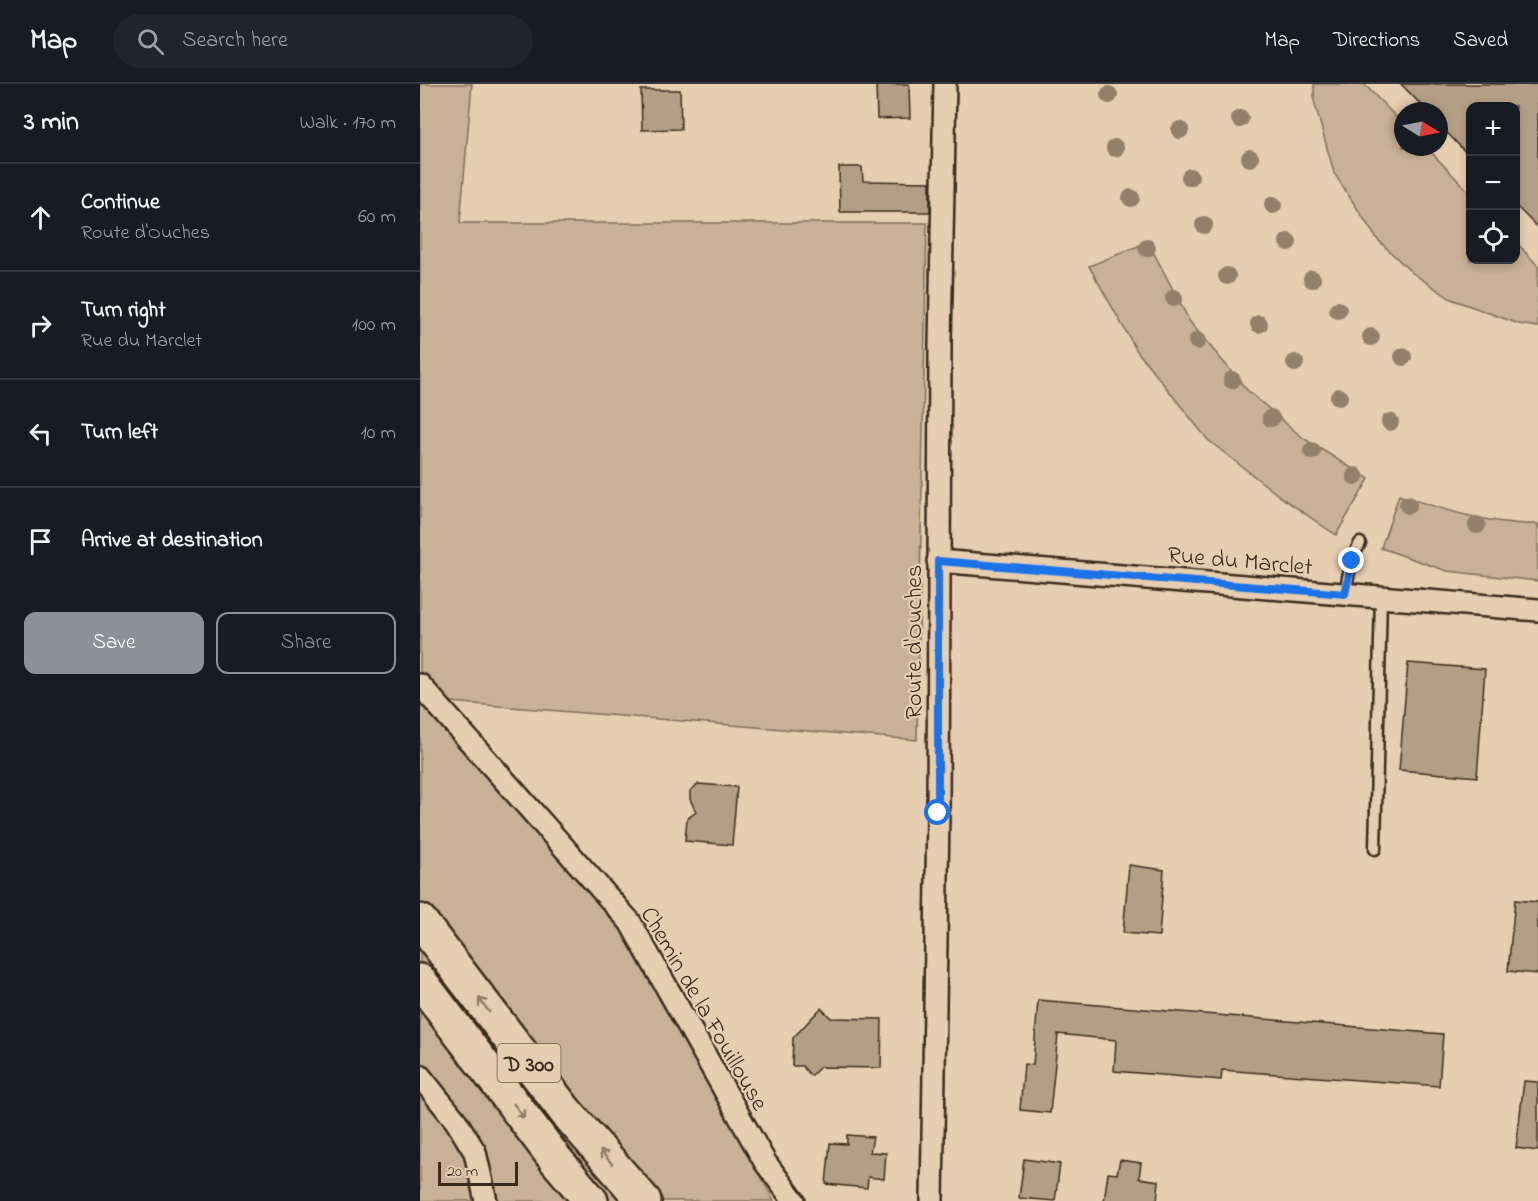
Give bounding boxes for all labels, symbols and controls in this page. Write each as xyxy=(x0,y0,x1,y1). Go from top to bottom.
search box xyxy=(113,14,533,68)
text: Map xyxy=(30,21,77,62)
icon: search xyxy=(134,25,167,58)
text: Search here xyxy=(182,25,288,57)
text: Map xyxy=(1264,26,1300,56)
text: Directions xyxy=(1333,26,1420,56)
text: Saved xyxy=(1453,26,1508,56)
north arrow xyxy=(1394,102,1448,156)
map controls xyxy=(1466,102,1520,264)
button: + xyxy=(1466,102,1520,156)
text: 3 min xyxy=(24,104,79,142)
text: Walk · 170 m xyxy=(300,109,396,138)
button: − xyxy=(1466,156,1520,210)
text: Continue xyxy=(81,187,160,219)
icon: ahead xyxy=(24,201,57,234)
text: 60 m xyxy=(358,203,396,232)
button: locate xyxy=(1466,210,1520,264)
text: Route d'Ouches xyxy=(81,219,210,248)
text: Turn right xyxy=(81,295,166,327)
icon: right xyxy=(24,309,57,342)
text: 100 m xyxy=(352,311,396,340)
text: Rue du Marclet xyxy=(81,327,202,356)
icon: left xyxy=(24,417,57,450)
text: Turn left xyxy=(81,417,158,449)
text: 10 m xyxy=(360,419,396,448)
icon: arrive xyxy=(24,525,57,558)
text: Arrive at destination xyxy=(81,525,263,557)
street label: Rue du Marclet xyxy=(1166,539,1314,586)
route end xyxy=(1338,547,1364,573)
street label: Route d'Ouches xyxy=(898,565,933,719)
button: Save xyxy=(24,612,204,674)
button: Share xyxy=(216,612,396,674)
route start xyxy=(924,799,950,825)
street label: Chemin de la Fouillouse xyxy=(630,901,776,1118)
one-way arrow xyxy=(478,997,491,1013)
road number: D 300 xyxy=(498,1044,560,1082)
one-way arrow xyxy=(512,1103,525,1119)
one-way arrow xyxy=(599,1150,613,1165)
scale bar xyxy=(438,1159,518,1186)
text: 20 m xyxy=(447,1160,478,1184)

